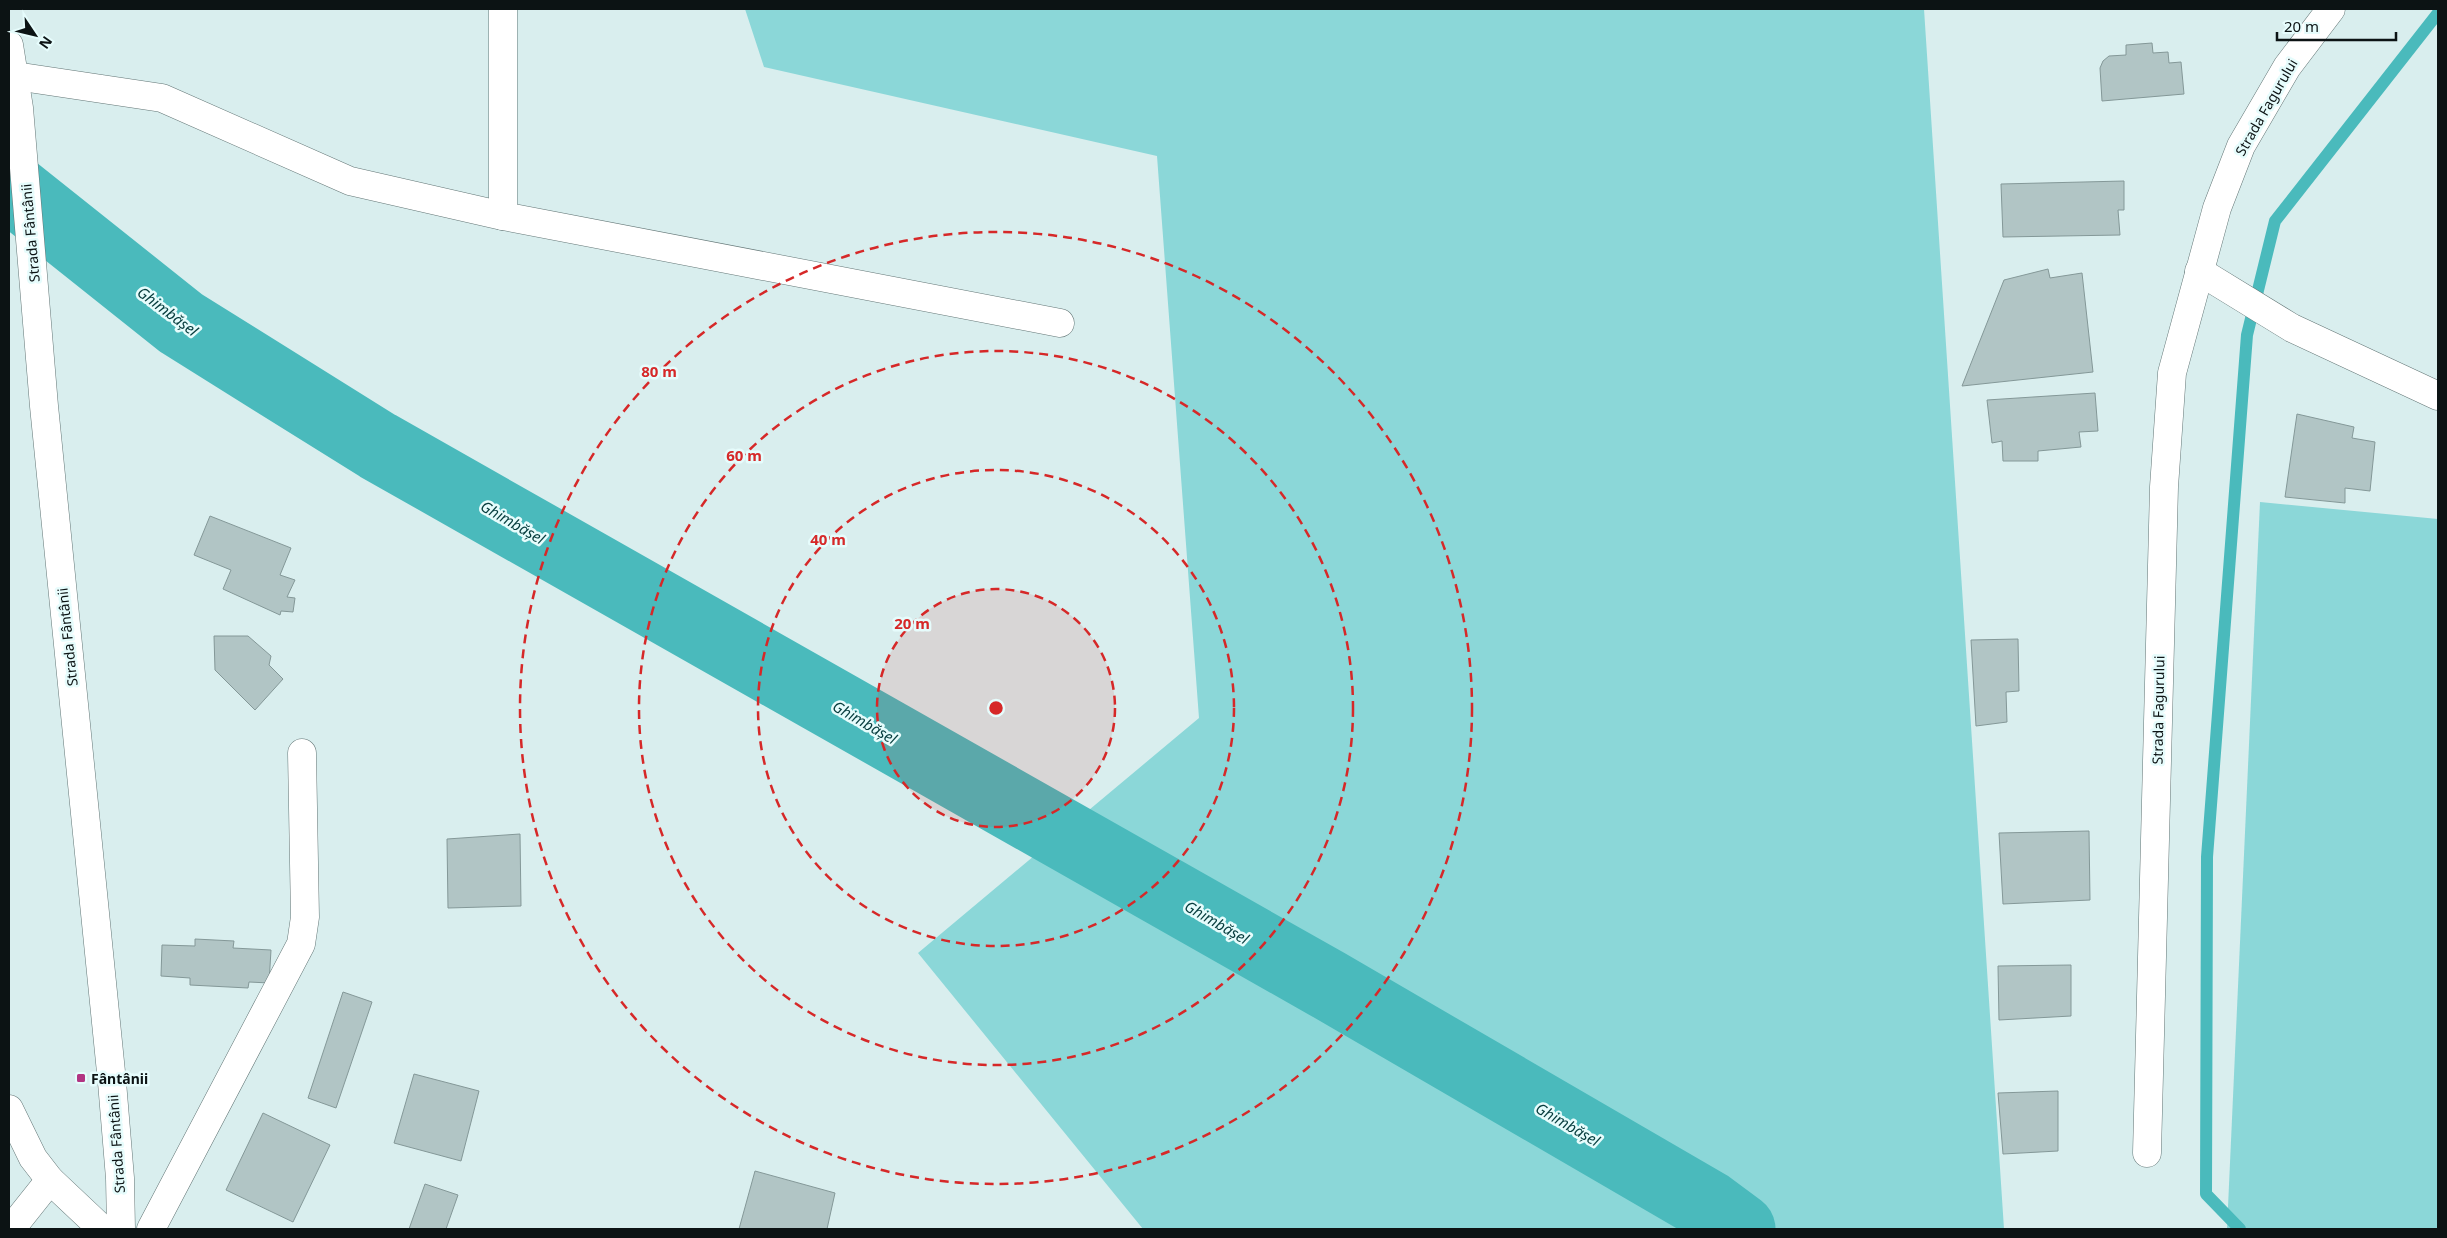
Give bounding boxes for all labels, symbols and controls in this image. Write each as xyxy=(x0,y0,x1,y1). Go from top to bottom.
north arrow xyxy=(10,10,60,60)
scale bar xyxy=(2277,10,2396,42)
text: 20 m xyxy=(2284,16,2319,36)
text: N xyxy=(35,33,57,53)
street label: Strada Fagurului xyxy=(2231,55,2301,159)
street label: Strada Fântânii xyxy=(16,183,44,283)
water label: Ghimbășel xyxy=(134,282,203,341)
text: 80 m xyxy=(641,361,677,381)
text: 60 m xyxy=(726,445,762,465)
water label: Ghimbășel xyxy=(477,496,550,549)
text: 40 m xyxy=(810,529,846,549)
street label: Strada Fântânii xyxy=(52,587,82,687)
text: 20 m xyxy=(894,613,930,633)
street label: Strada Fagurului xyxy=(2148,655,2168,765)
water label: Ghimbășel xyxy=(829,696,902,749)
centre of rings xyxy=(987,699,1005,717)
water label: Ghimbășel xyxy=(1181,896,1254,949)
place label: Fântânii xyxy=(91,1069,148,1088)
marker: Fântânii xyxy=(75,1072,87,1084)
street label: Strada Fântânii xyxy=(103,1094,129,1194)
water label: Ghimbășel xyxy=(1532,1098,1605,1151)

